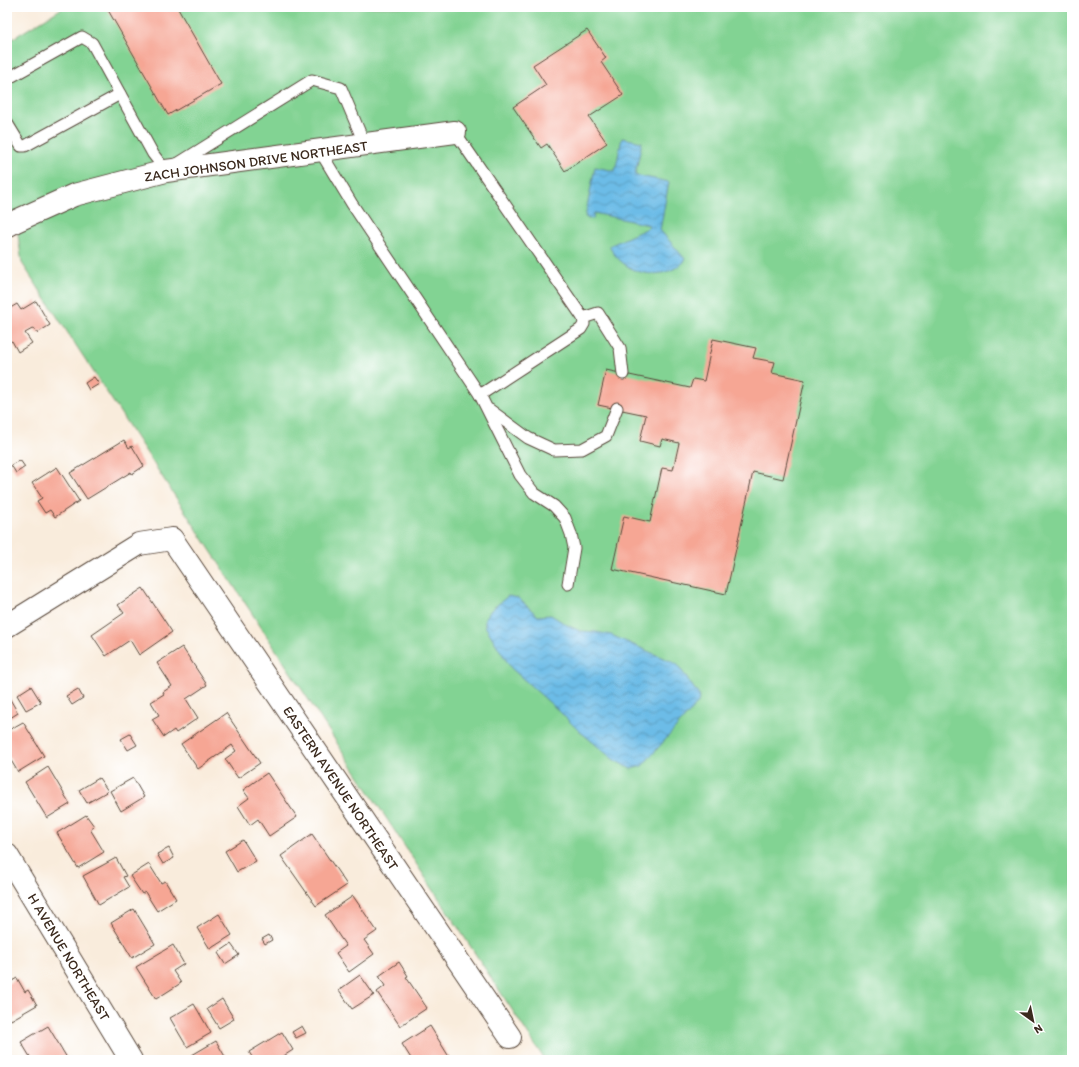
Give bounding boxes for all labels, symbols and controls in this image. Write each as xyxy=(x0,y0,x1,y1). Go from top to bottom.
street label: ZACH JOHNSON DRIVE NORTHEAST xyxy=(143,137,369,186)
street label: EASTERN AVENUE NORTHEAST xyxy=(279,703,402,874)
street label: H AVENUE NORTHEAST xyxy=(24,890,113,1024)
north arrow xyxy=(1013,1001,1053,1041)
text: N xyxy=(1032,1021,1045,1036)

